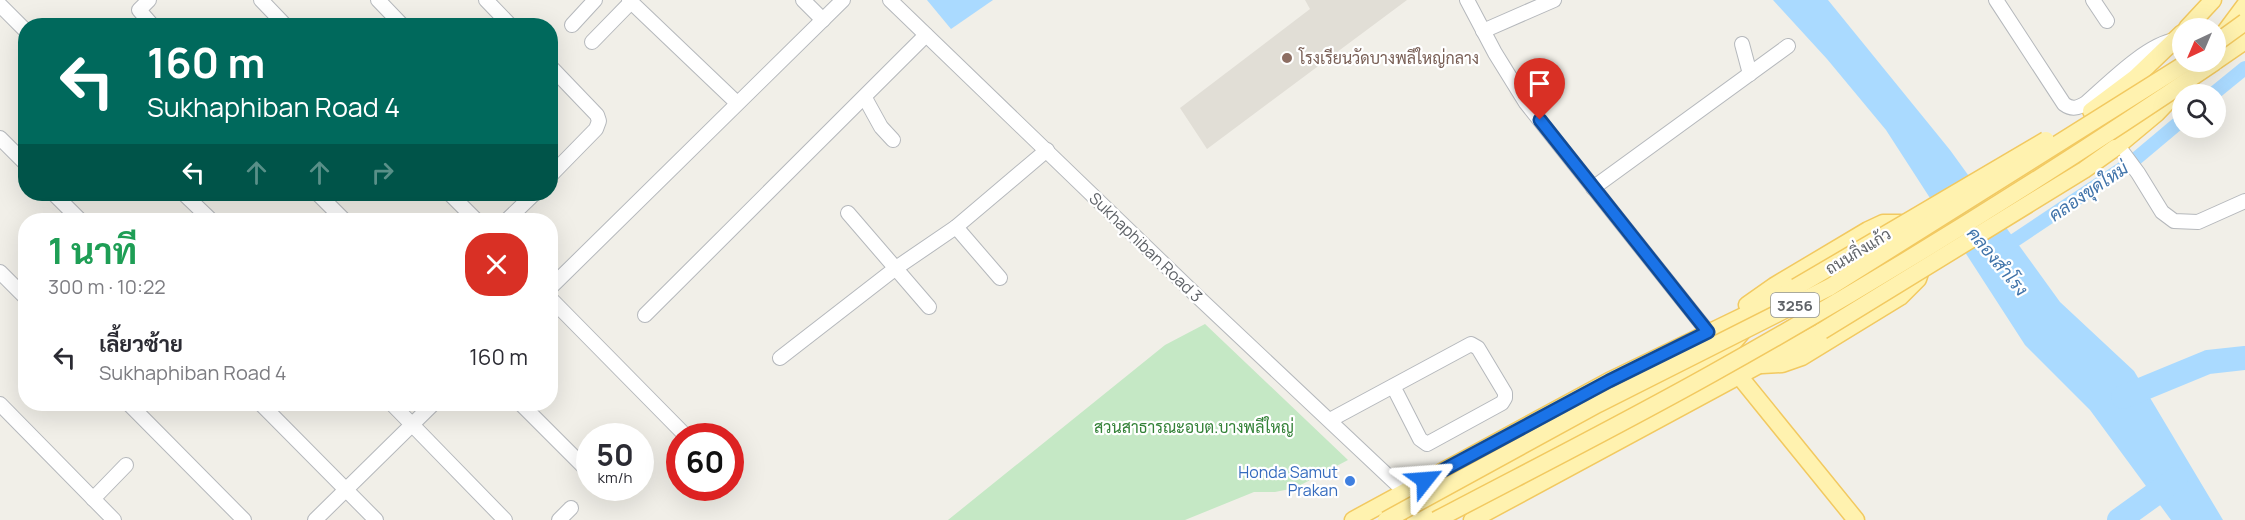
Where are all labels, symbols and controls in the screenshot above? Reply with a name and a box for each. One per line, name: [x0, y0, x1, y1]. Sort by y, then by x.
north arrow: [2172, 18, 2226, 72]
map controls: [2172, 18, 2226, 138]
text: 160 m: [147, 33, 265, 91]
icon: left: [48, 42, 126, 120]
place label: โรงเรียนวัดบางพลีใหญ่กลาง: [1298, 47, 1479, 69]
marker: โรงเรียนวัดบางพลีใหญ่กลาง: [1280, 51, 1294, 65]
pin: [1514, 58, 1565, 120]
icon: arrive: [1523, 67, 1556, 100]
button: search: [2172, 84, 2226, 138]
text: Sukhaphiban Road 4: [147, 88, 400, 125]
water label: คลองขุดใหม่: [2044, 155, 2134, 227]
icon: left: [177, 156, 210, 189]
icon: ahead: [240, 156, 273, 189]
icon: ahead: [303, 156, 336, 189]
icon: right: [366, 156, 399, 189]
street label: Sukhaphiban Road 3: [1085, 187, 1207, 307]
street label: ถนนกิ่งแก้ว: [1820, 221, 1895, 279]
water label: คลองสำโรง: [1962, 222, 2034, 300]
text: 1 นาที: [48, 226, 137, 275]
button: close: [465, 233, 528, 296]
text: 300 m · 10:22: [48, 273, 166, 300]
road number: 3256: [1771, 293, 1819, 317]
text: เลี้ยวซ้าย: [99, 329, 183, 359]
icon: left: [48, 341, 81, 374]
text: 160 m: [469, 342, 528, 372]
text: Sukhaphiban Road 4: [99, 359, 287, 386]
park label: สวนสาธารณะอบต.บางพลีใหญ่: [1094, 416, 1294, 438]
speed limit sign: 60: [666, 423, 744, 501]
text: 50: [596, 434, 634, 475]
position arrow: [1393, 448, 1457, 512]
place label: Honda Samut Prakan: [1238, 461, 1338, 501]
text: km/h: [598, 467, 632, 488]
marker: Honda Samut Prakan: [1343, 474, 1357, 488]

